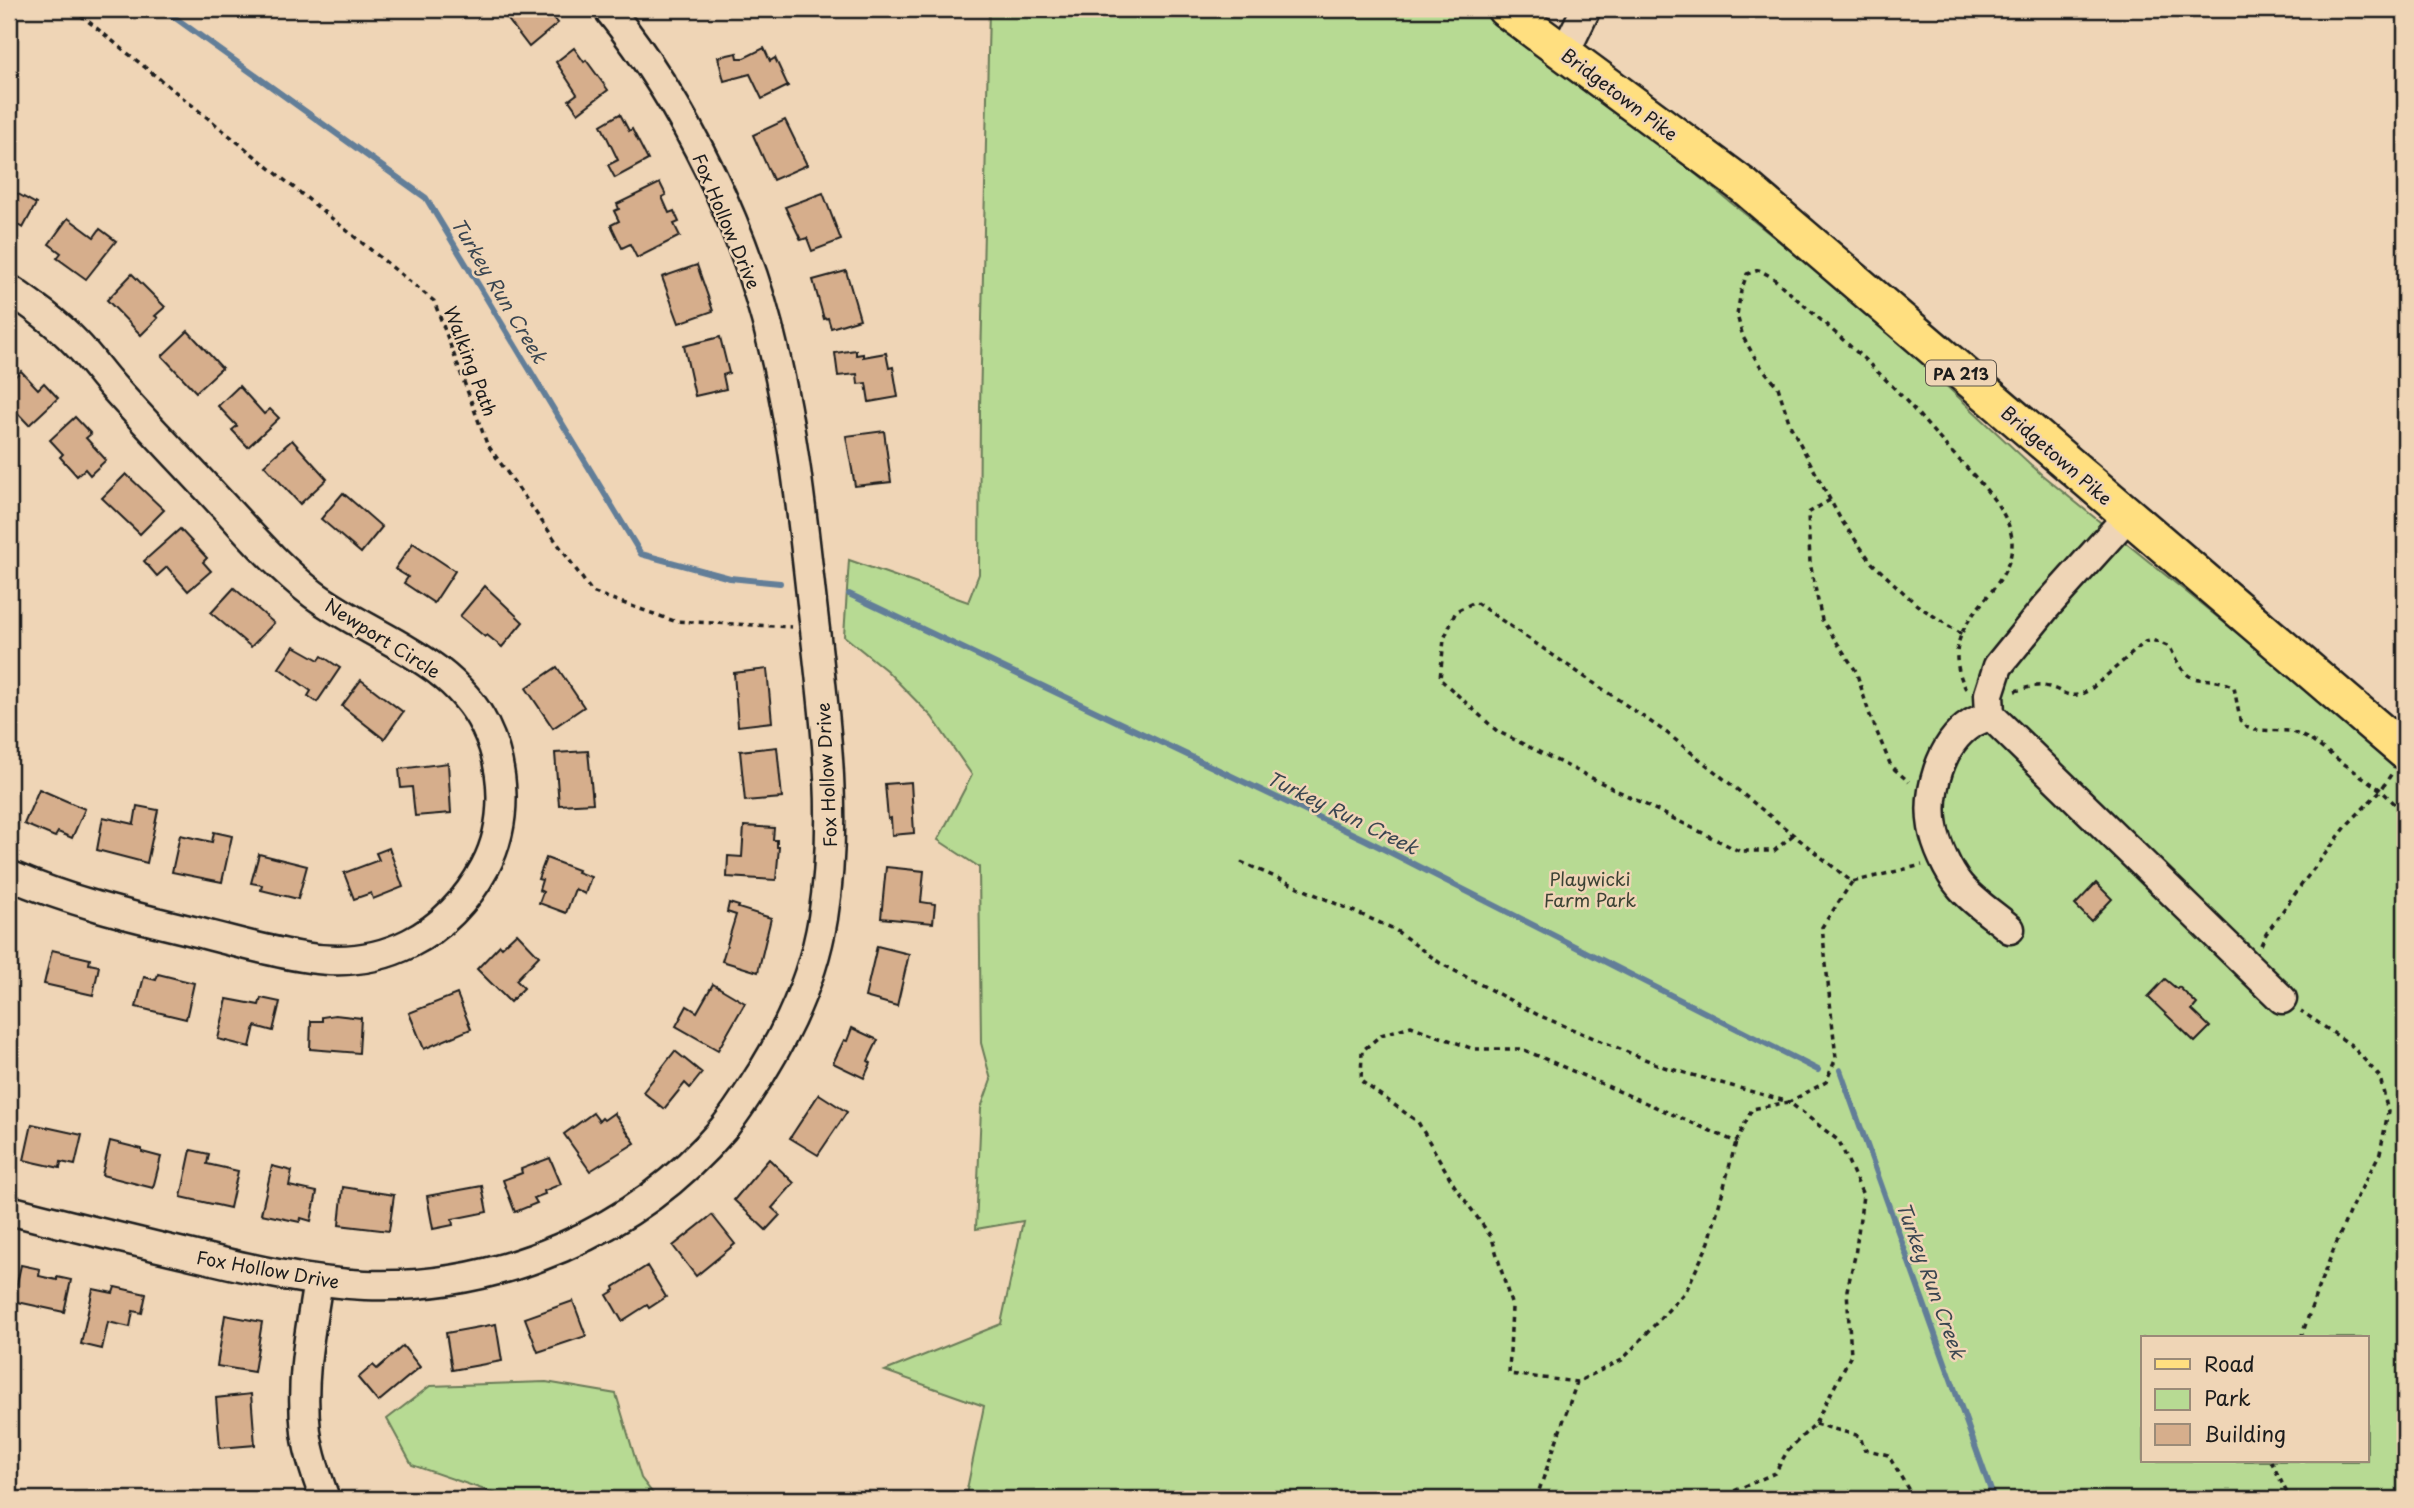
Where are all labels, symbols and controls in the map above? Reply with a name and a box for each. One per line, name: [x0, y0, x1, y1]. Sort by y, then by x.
street label: Bridgetown Pike: [1556, 41, 1684, 147]
street label: Fox Hollow Drive: [686, 149, 768, 293]
water label: Turkey Run Creek: [445, 212, 555, 369]
street label: Walking Path: [438, 302, 504, 420]
road number: PA 213: [1926, 360, 1996, 386]
street label: Bridgetown Pike: [1995, 399, 2119, 511]
street label: Newport Circle: [320, 592, 446, 684]
street label: Fox Hollow Drive: [809, 702, 843, 848]
water label: Turkey Run Creek: [1263, 763, 1425, 861]
park label: Playwicki Farm Park: [1544, 865, 1636, 913]
water label: Turkey Run Creek: [1891, 1198, 1974, 1364]
street label: Fox Hollow Drive: [194, 1243, 342, 1295]
legend: [2141, 1336, 2368, 1462]
text: Road: [2204, 1347, 2255, 1379]
text: Park: [2204, 1381, 2251, 1413]
text: Building: [2204, 1417, 2286, 1449]

